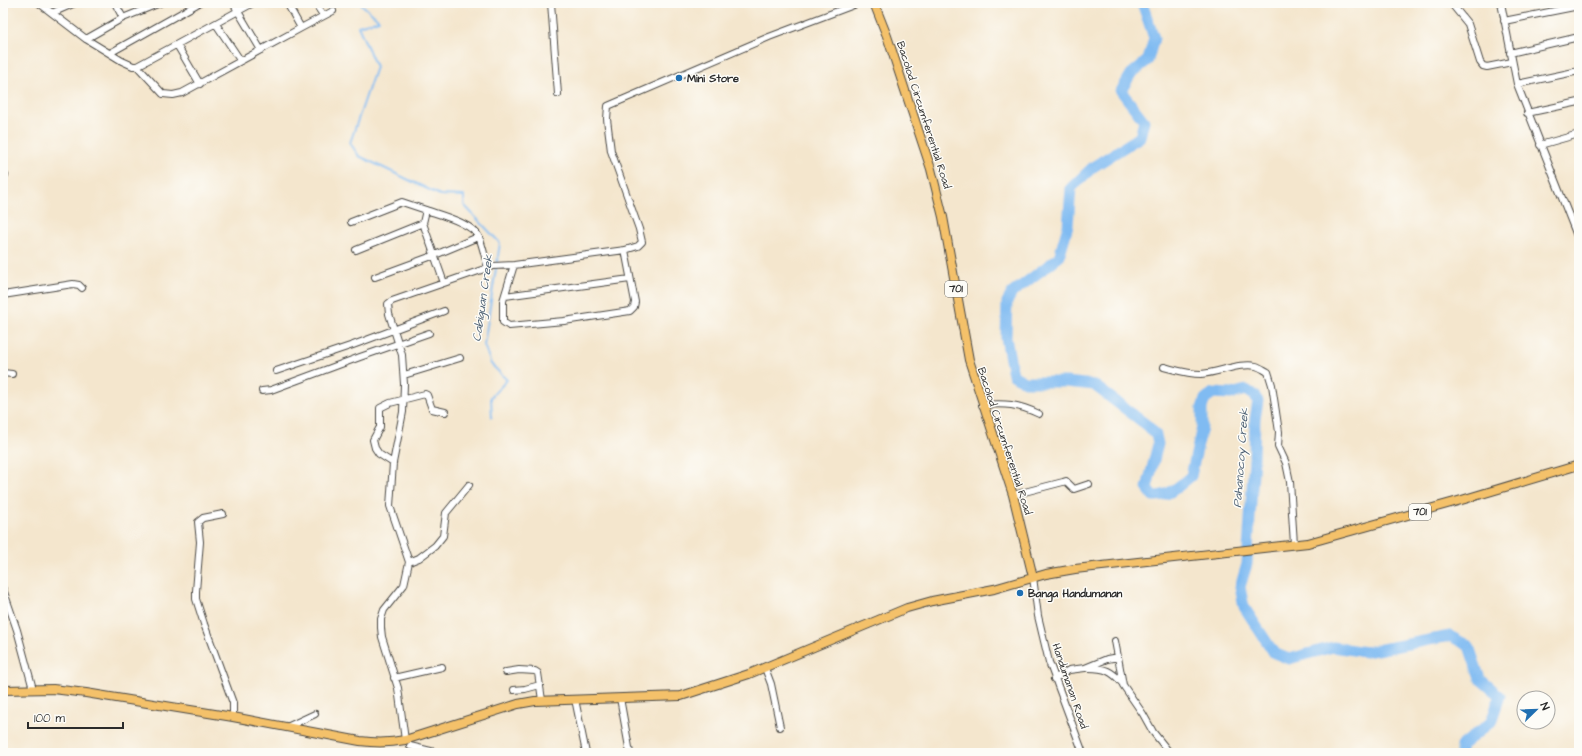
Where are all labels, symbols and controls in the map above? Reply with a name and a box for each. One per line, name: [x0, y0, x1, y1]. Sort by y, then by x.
street label: Bacolod Circumferential Road: [893, 39, 955, 191]
place label: Mini Store: [687, 71, 739, 86]
marker: Mini Store: [674, 73, 684, 83]
water label: Cabiguan Creek: [468, 253, 499, 343]
road number: 701: [945, 281, 967, 297]
street label: Bacolod Circumferential Road: [974, 365, 1036, 517]
water label: Pahanocoy Creek: [1229, 407, 1253, 508]
road number: 701: [1409, 504, 1431, 520]
place label: Banga Handumanan: [1028, 586, 1123, 603]
marker: Banga Handumanan: [1015, 588, 1025, 598]
street label: Handumanan Road: [1048, 641, 1092, 731]
north arrow: [1516, 690, 1556, 730]
text: N: [1536, 700, 1553, 712]
scale bar: [28, 704, 123, 730]
text: 100 m: [34, 710, 65, 727]

